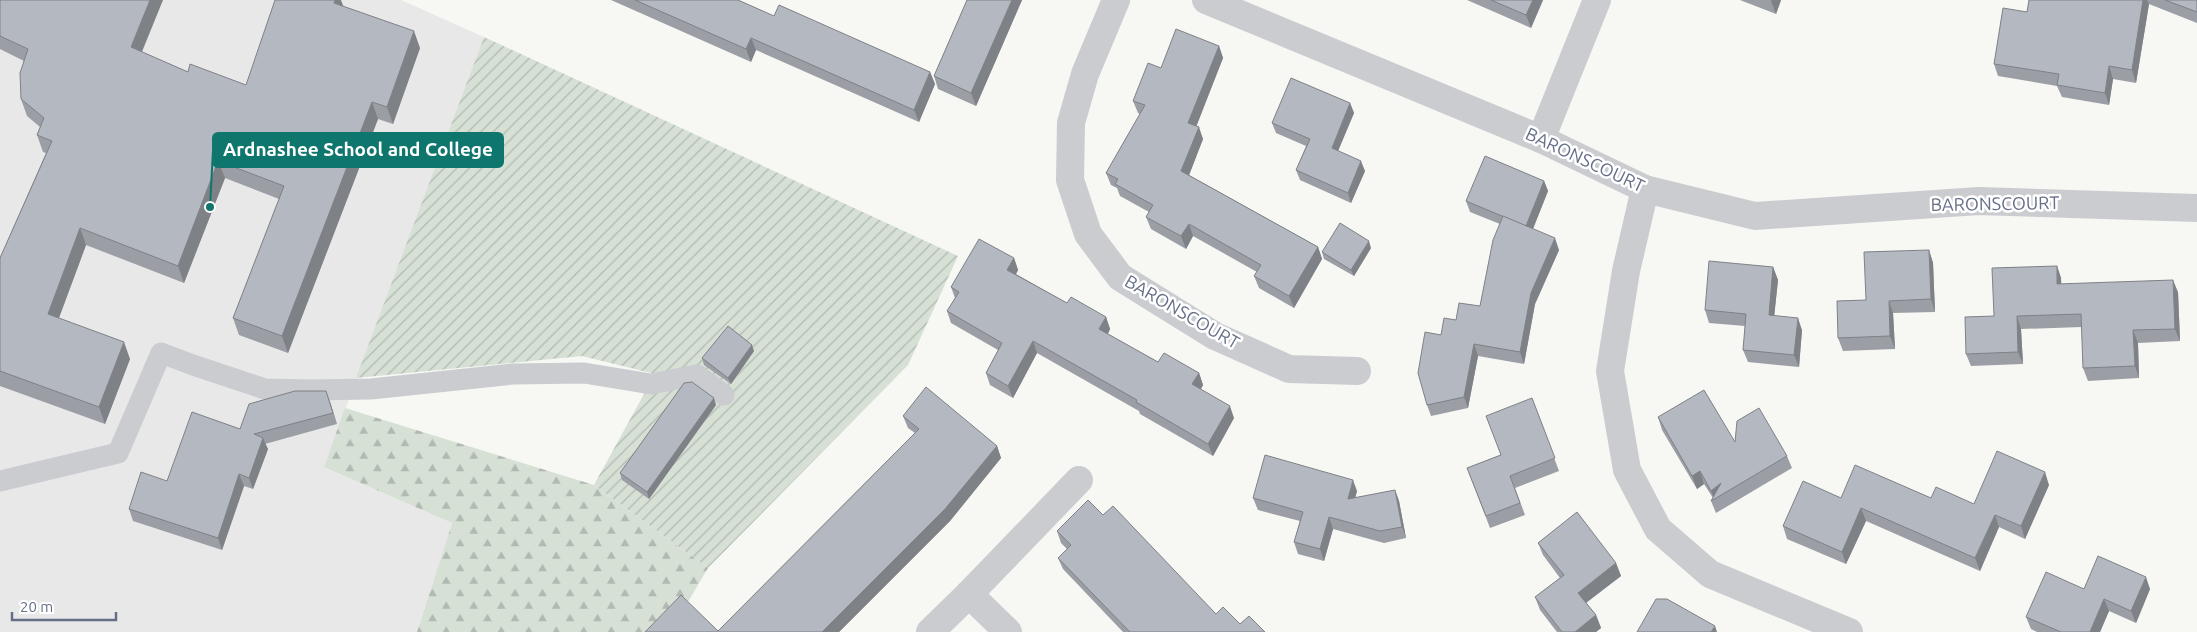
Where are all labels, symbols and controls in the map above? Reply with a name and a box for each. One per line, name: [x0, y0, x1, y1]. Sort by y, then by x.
street label: BARONSCOURT: [1523, 123, 1648, 195]
callout: Ardnashee School and College: [213, 133, 503, 167]
text: Ardnashee School and College: [223, 138, 493, 160]
street label: BARONSCOURT: [1930, 192, 2060, 214]
street label: BARONSCOURT: [1122, 270, 1243, 352]
scale bar: [12, 590, 116, 622]
text: 20 m: [20, 598, 53, 615]

